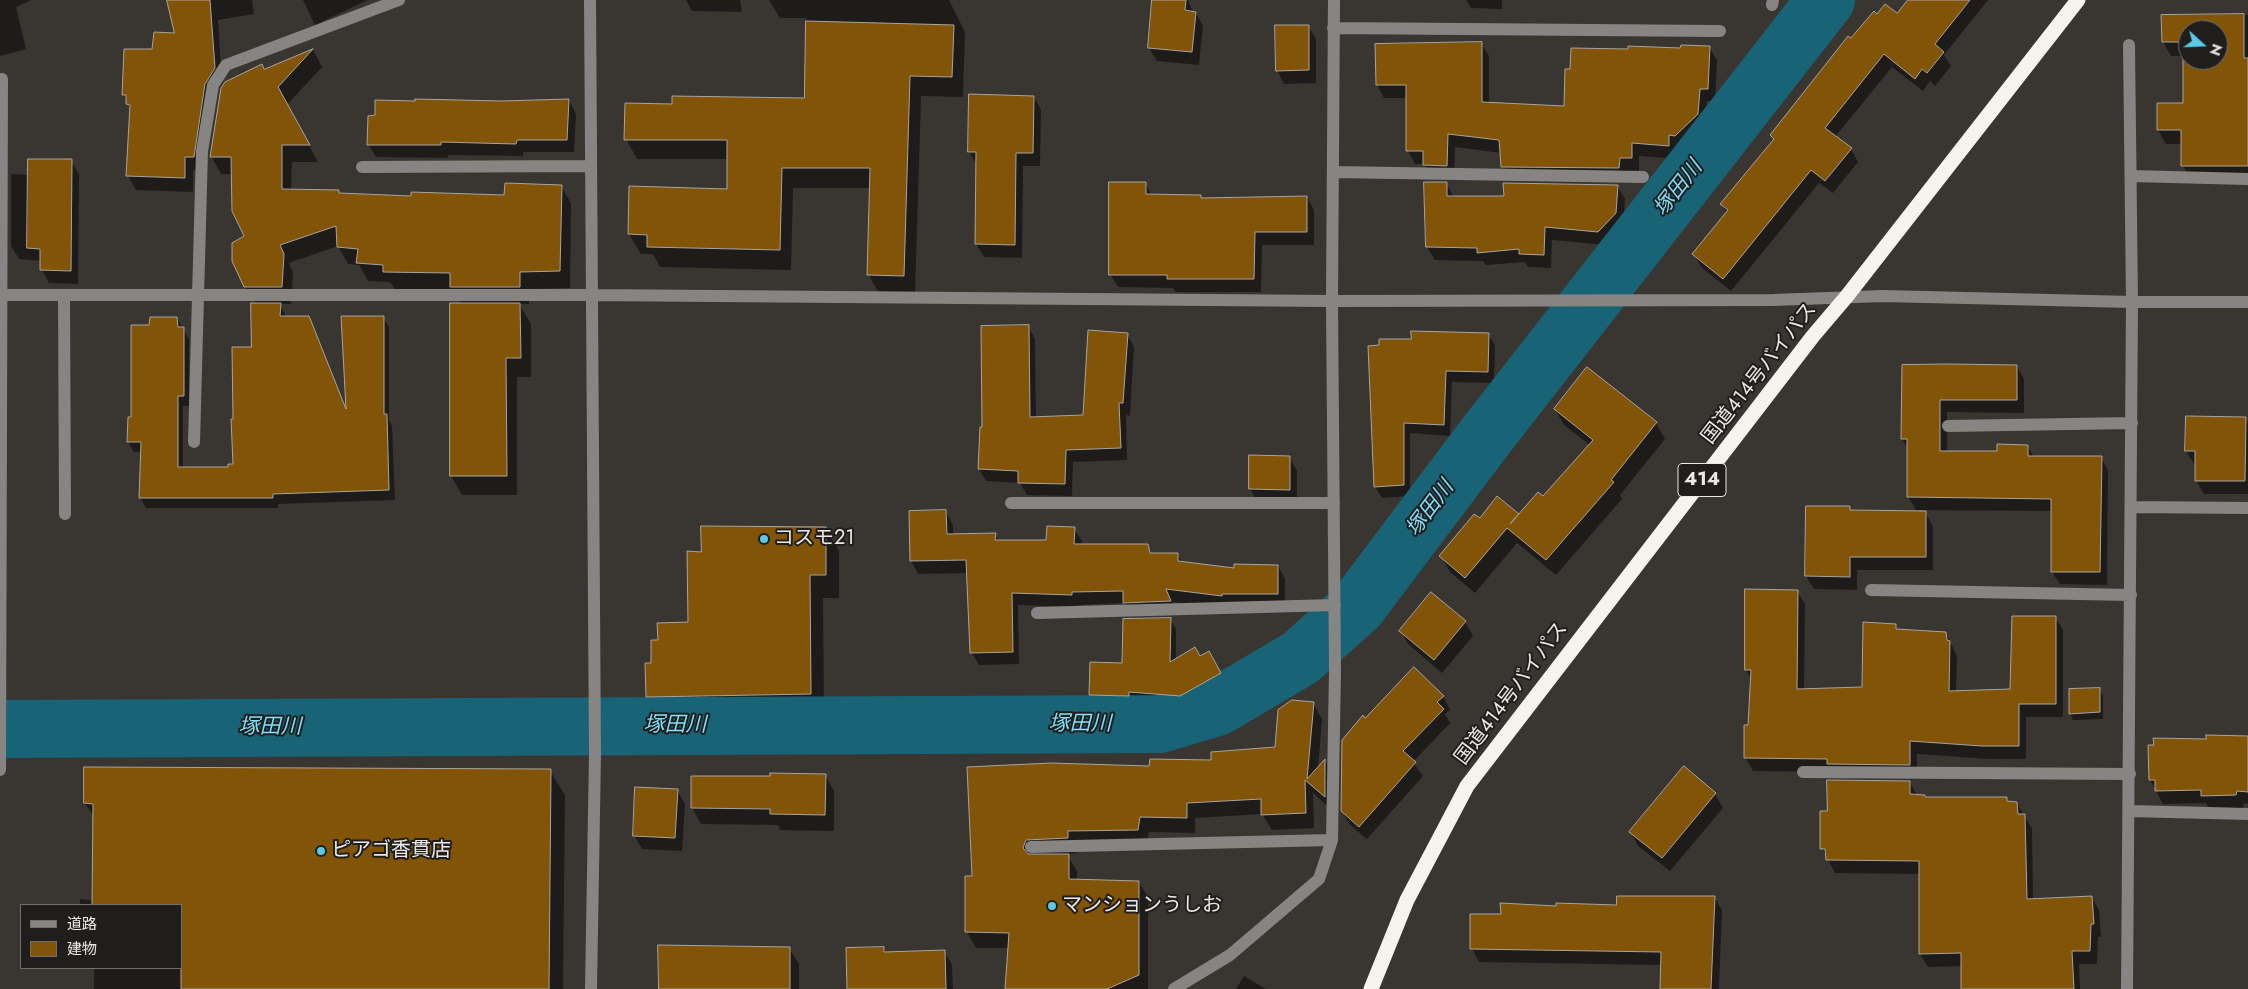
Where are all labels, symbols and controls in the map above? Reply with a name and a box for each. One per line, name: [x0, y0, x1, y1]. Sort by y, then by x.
north arrow: [2178, 20, 2228, 70]
text: N: [2205, 41, 2227, 58]
water label: 塚田川: [1650, 156, 1708, 222]
street label: 国道414号バイパス: [1697, 299, 1823, 449]
road number: 414: [1678, 464, 1726, 496]
water label: 塚田川: [1402, 476, 1460, 542]
place label: コスモ21: [774, 527, 854, 551]
marker: コスモ21: [758, 533, 770, 545]
street label: 国道414号バイパス: [1451, 618, 1573, 770]
water label: 塚田川: [1049, 712, 1111, 738]
water label: 塚田川: [644, 713, 706, 739]
water label: 塚田川: [239, 715, 301, 741]
place label: ピアゴ香貫店: [331, 839, 451, 863]
marker: ピアゴ香貫店: [315, 845, 327, 857]
place label: マンションうしお: [1062, 894, 1222, 918]
marker: マンションうしお: [1046, 900, 1058, 912]
legend: [20, 904, 182, 969]
text: 道路: [67, 913, 97, 935]
text: 建物: [67, 938, 97, 960]

